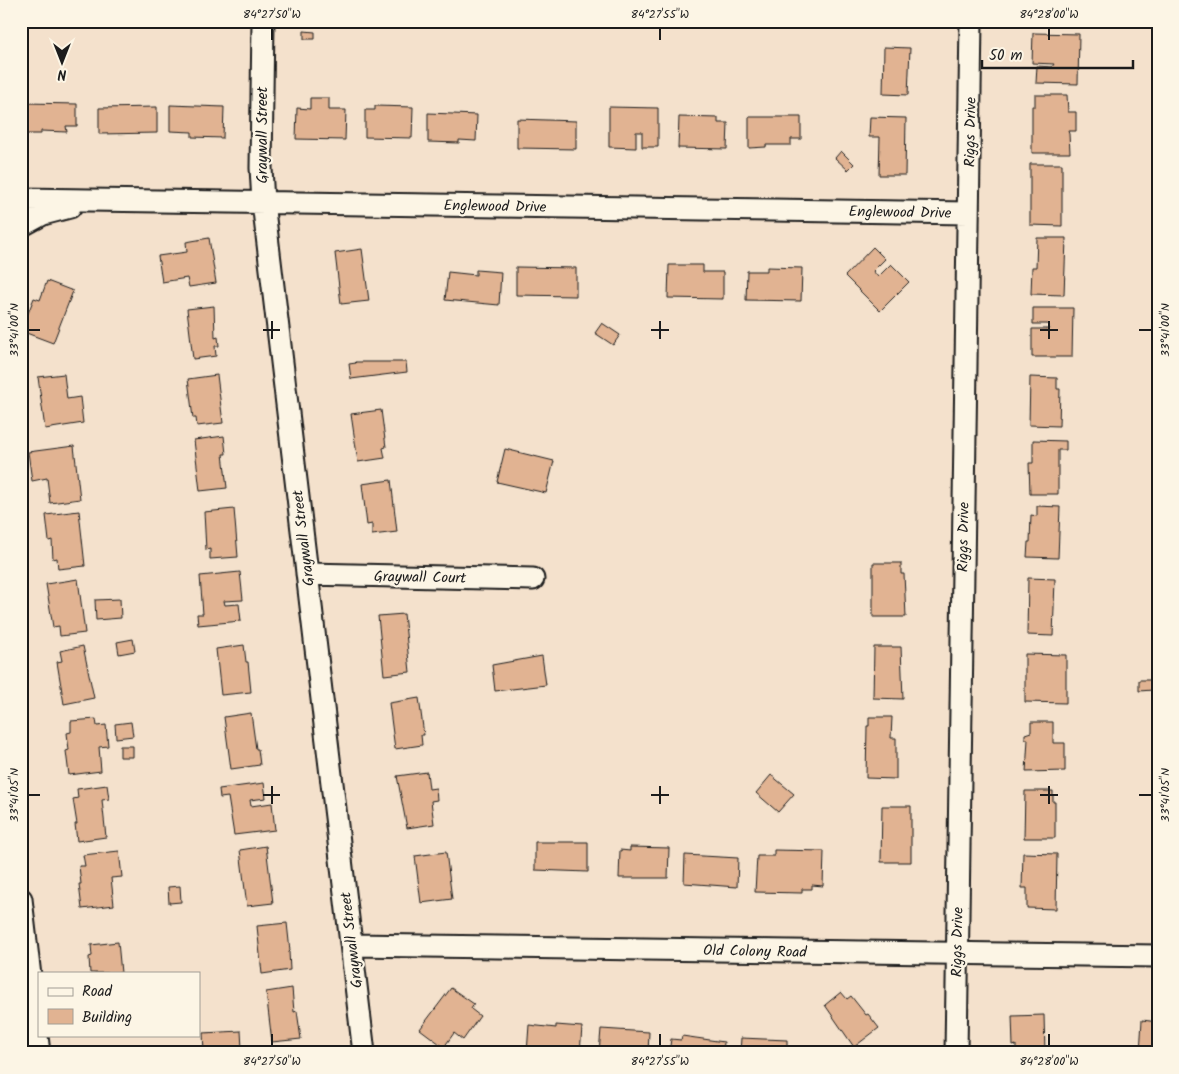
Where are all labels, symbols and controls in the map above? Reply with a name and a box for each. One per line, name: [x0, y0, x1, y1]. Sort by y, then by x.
text: 84°27'50"W: [243, 5, 301, 24]
text: 84°27'55"W: [631, 5, 689, 24]
text: 84°28'00"W: [1019, 5, 1079, 24]
north arrow: [38, 38, 88, 88]
scale bar: [982, 38, 1133, 70]
text: 50 m: [989, 44, 1023, 68]
text: N: [57, 63, 66, 85]
street label: Graywall Street: [251, 86, 275, 183]
street label: Riggs Drive: [958, 96, 984, 167]
street label: Englewood Drive: [443, 194, 547, 220]
street label: Englewood Drive: [848, 200, 952, 226]
text: 33°41'00"N: [5, 303, 24, 357]
text: 33°41'00"N: [1156, 303, 1175, 357]
street label: Graywall Street: [286, 488, 322, 587]
street label: Riggs Drive: [951, 501, 977, 572]
street label: Graywall Court: [374, 565, 467, 591]
text: 33°41'05"N: [5, 768, 24, 822]
text: 33°41'05"N: [1156, 768, 1175, 822]
street label: Graywall Street: [334, 890, 370, 989]
street label: Riggs Drive: [945, 906, 971, 977]
street label: Old Colony Road: [703, 939, 808, 965]
legend: [38, 972, 200, 1036]
text: Road: [82, 980, 113, 1004]
text: Building: [82, 1006, 132, 1030]
text: 84°27'50"W: [243, 1052, 301, 1071]
text: 84°27'55"W: [631, 1052, 689, 1071]
text: 84°28'00"W: [1019, 1052, 1079, 1071]

